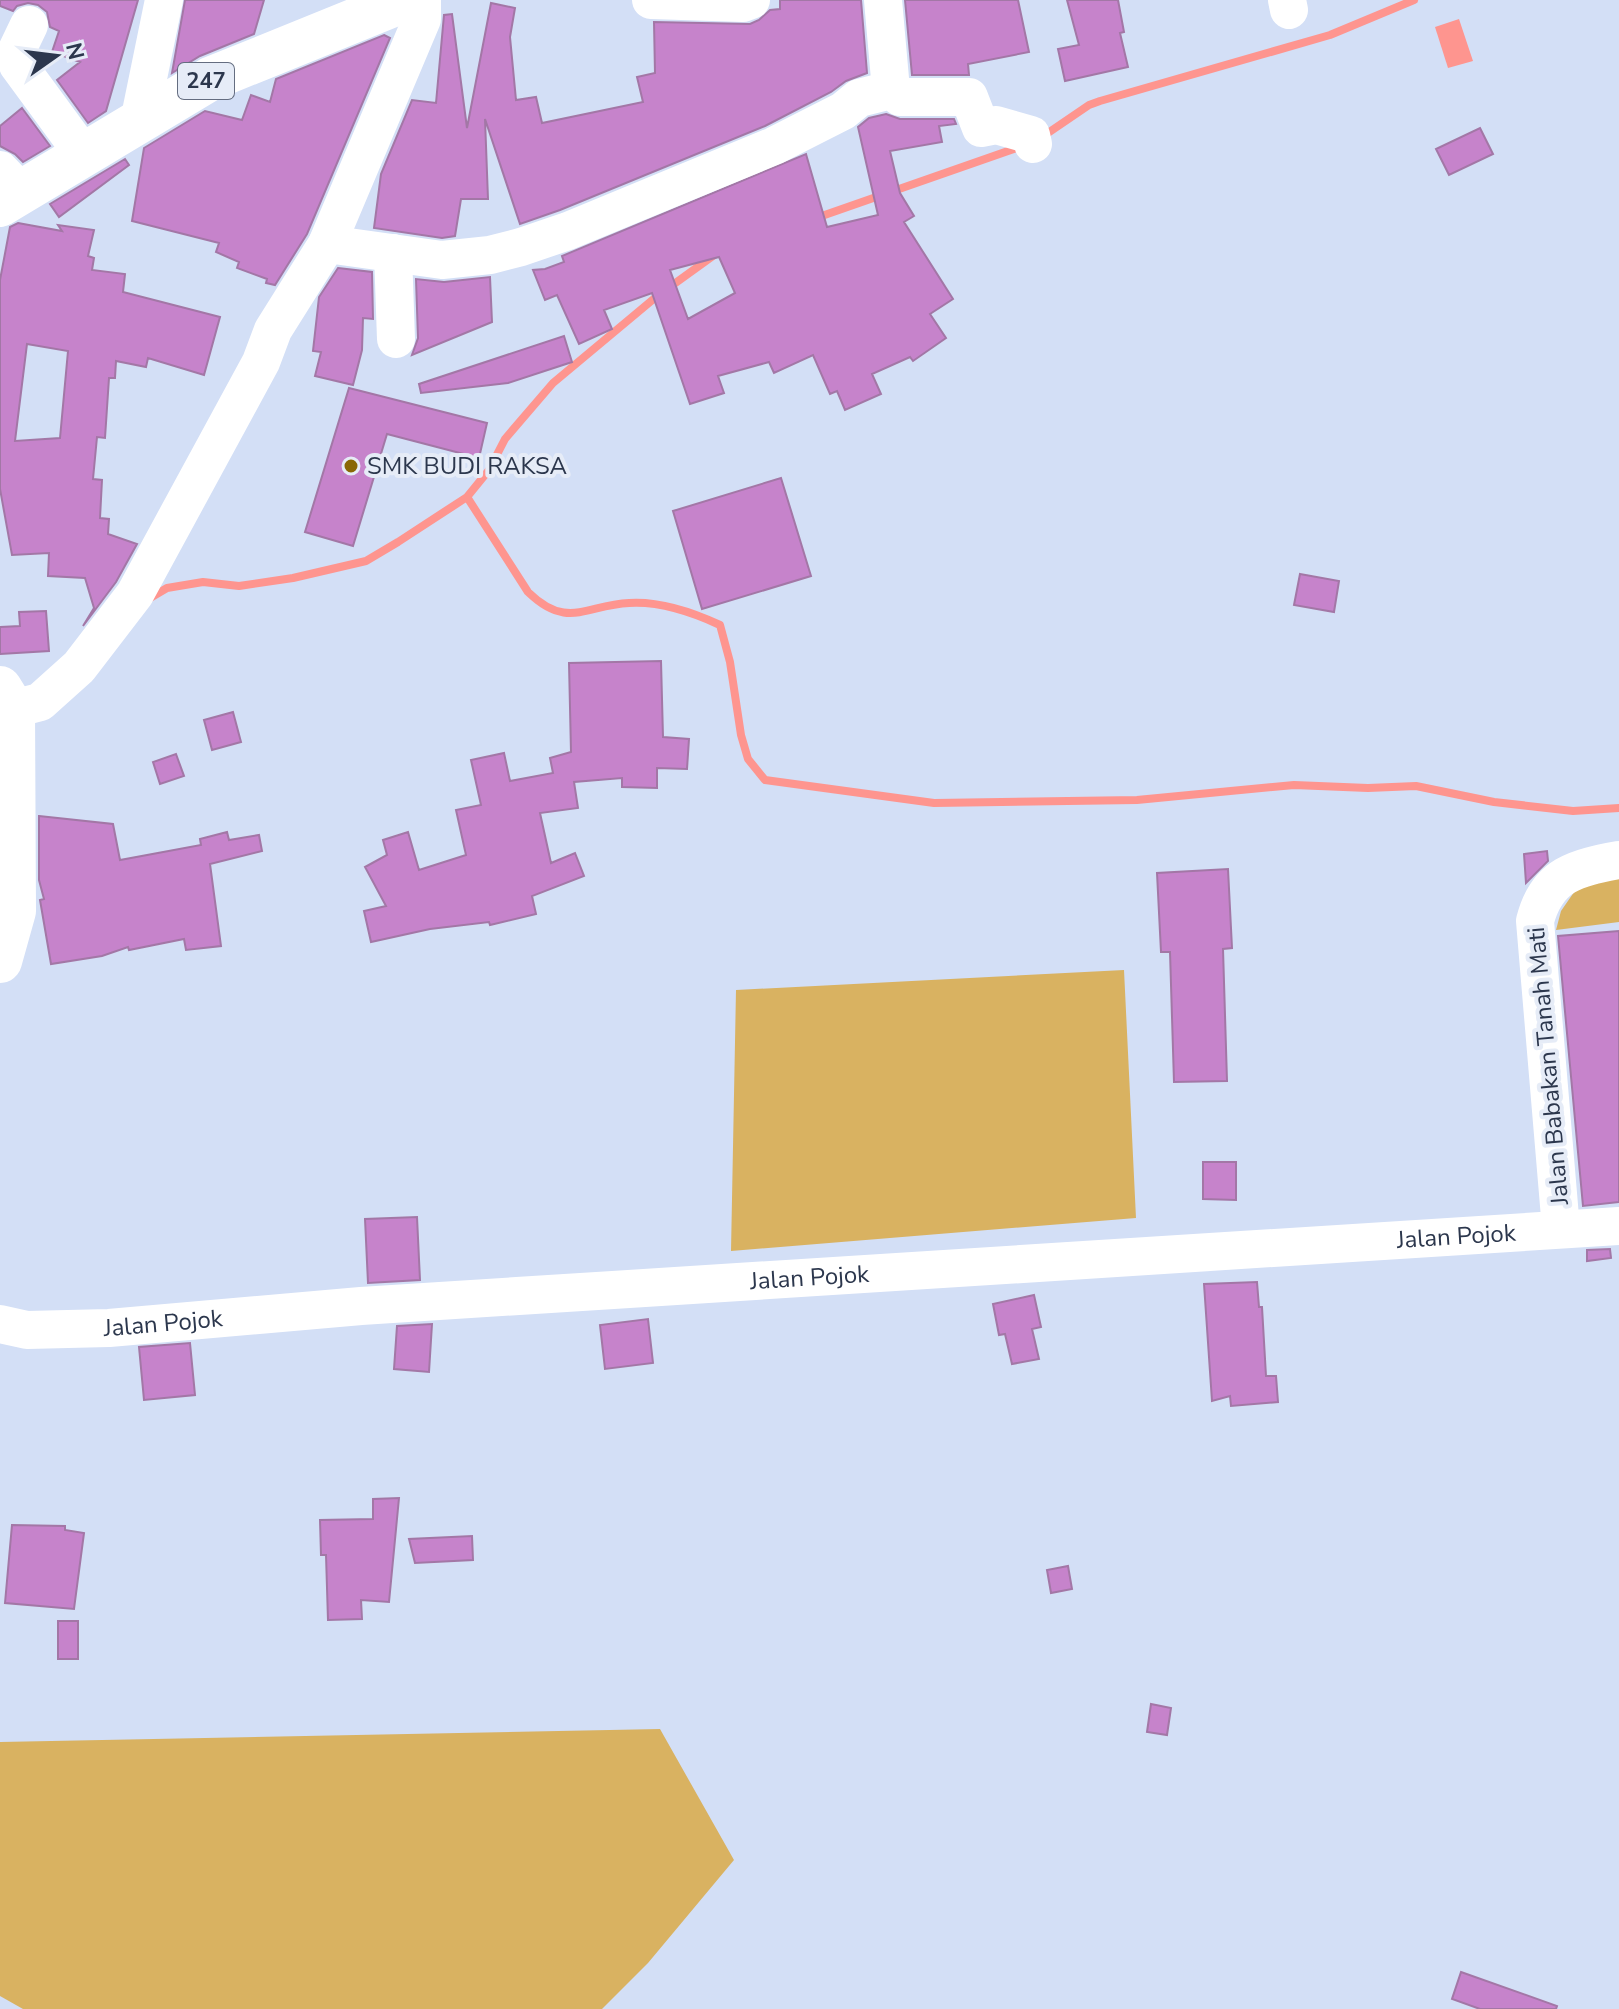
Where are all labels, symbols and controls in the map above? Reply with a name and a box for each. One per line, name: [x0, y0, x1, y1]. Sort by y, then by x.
north arrow: [16, 16, 96, 96]
text: N: [58, 40, 91, 63]
road number: 247: [178, 63, 234, 99]
place label: SMK BUDI RAKSA: [367, 450, 568, 482]
marker: SMK BUDI RAKSA: [342, 457, 360, 475]
street label: Jalan Babakan Tanah Mati: [1520, 926, 1576, 1207]
street label: Jalan Pojok: [1395, 1217, 1518, 1256]
street label: Jalan Pojok: [748, 1258, 871, 1297]
street label: Jalan Pojok: [102, 1302, 225, 1344]

